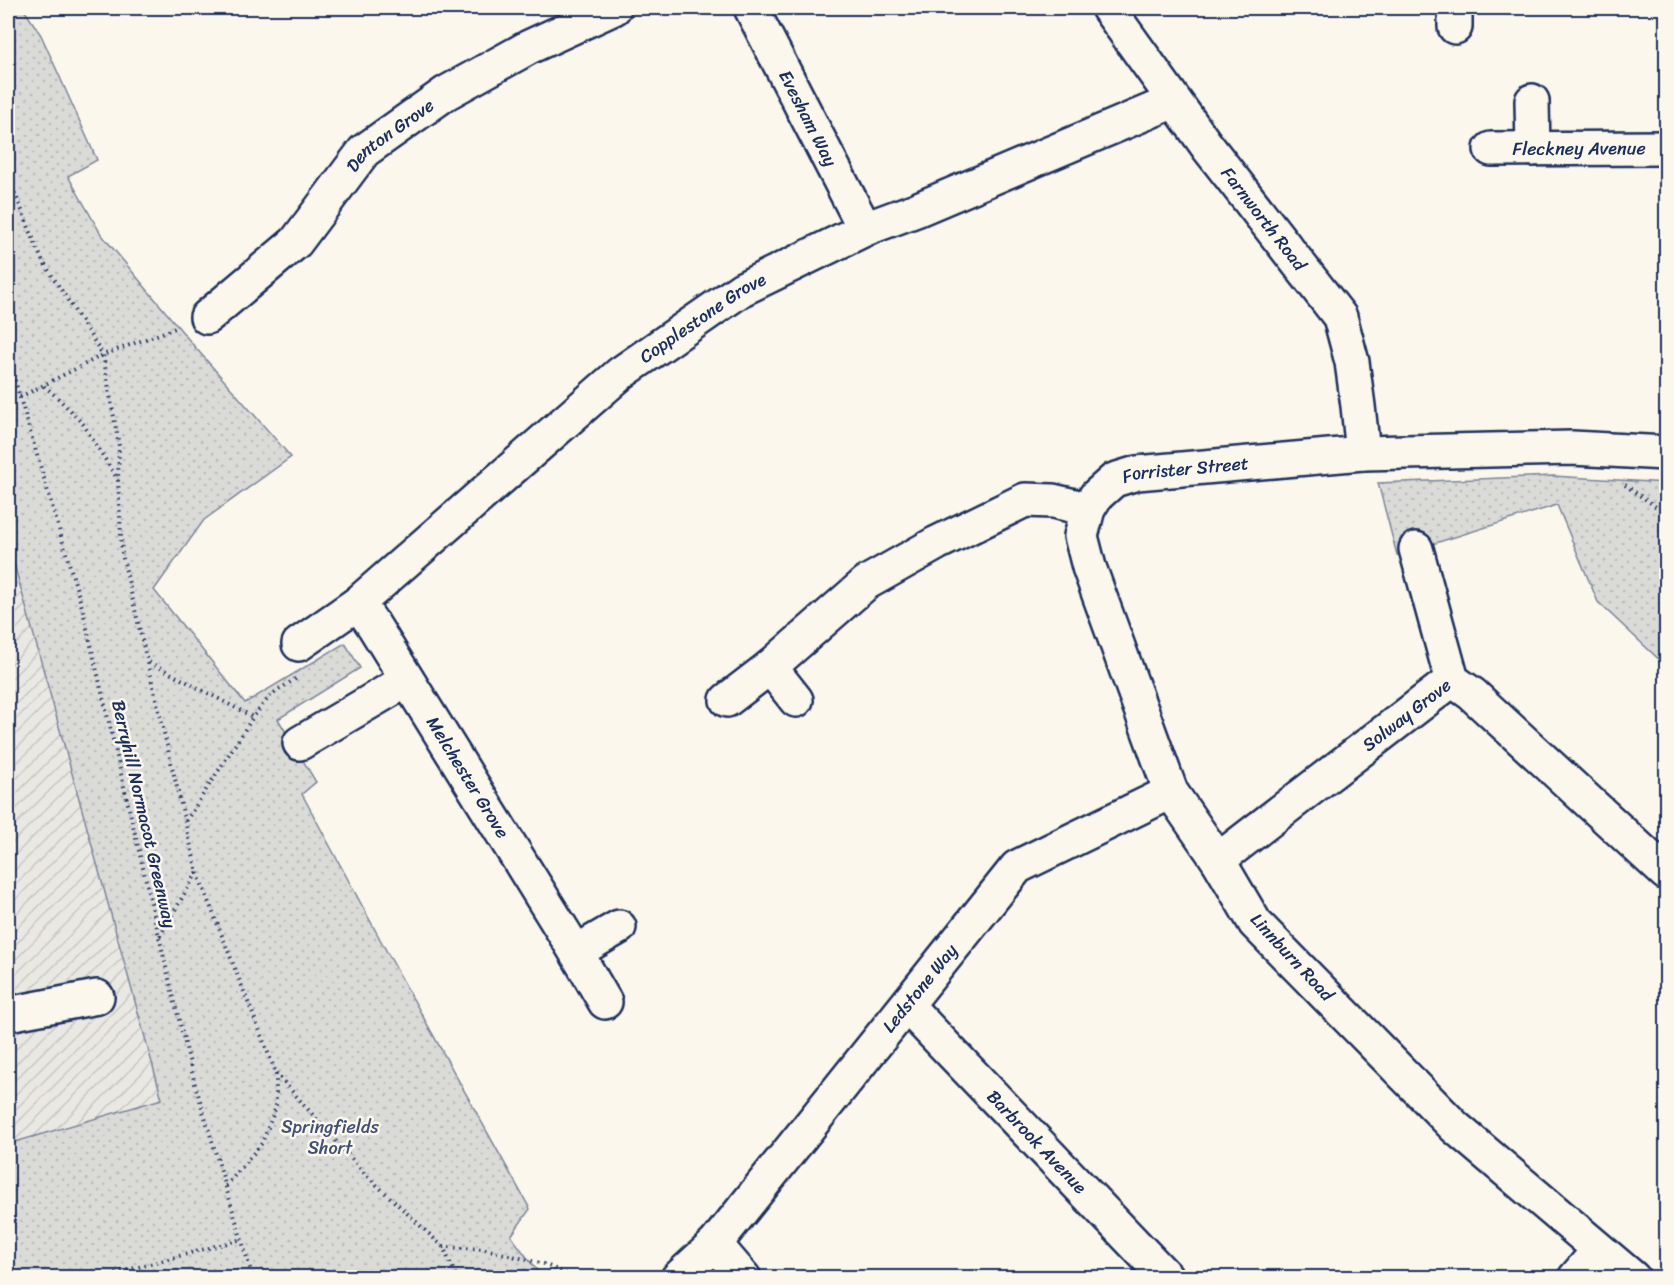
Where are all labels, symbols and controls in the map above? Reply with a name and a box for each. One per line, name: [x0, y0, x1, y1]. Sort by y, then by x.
street label: Evesham Way: [770, 64, 846, 173]
street label: Denton Grove: [337, 90, 441, 179]
street label: Fleckney Avenue: [1512, 132, 1646, 165]
street label: Farnworth Road: [1212, 159, 1316, 279]
street label: Copplestone Grove: [632, 263, 772, 372]
street label: Forrister Street: [1118, 447, 1250, 493]
street label: Solway Grove: [1355, 670, 1458, 760]
street label: Berryhill Normacot Greenway: [102, 697, 186, 932]
street label: Melchester Grove: [418, 710, 518, 845]
street label: Linnburn Road: [1242, 905, 1343, 1010]
street label: Ledstone Way: [874, 936, 966, 1040]
street label: Barbrook Avenue: [979, 1082, 1095, 1202]
park label: Springfields Short: [281, 1111, 379, 1164]

